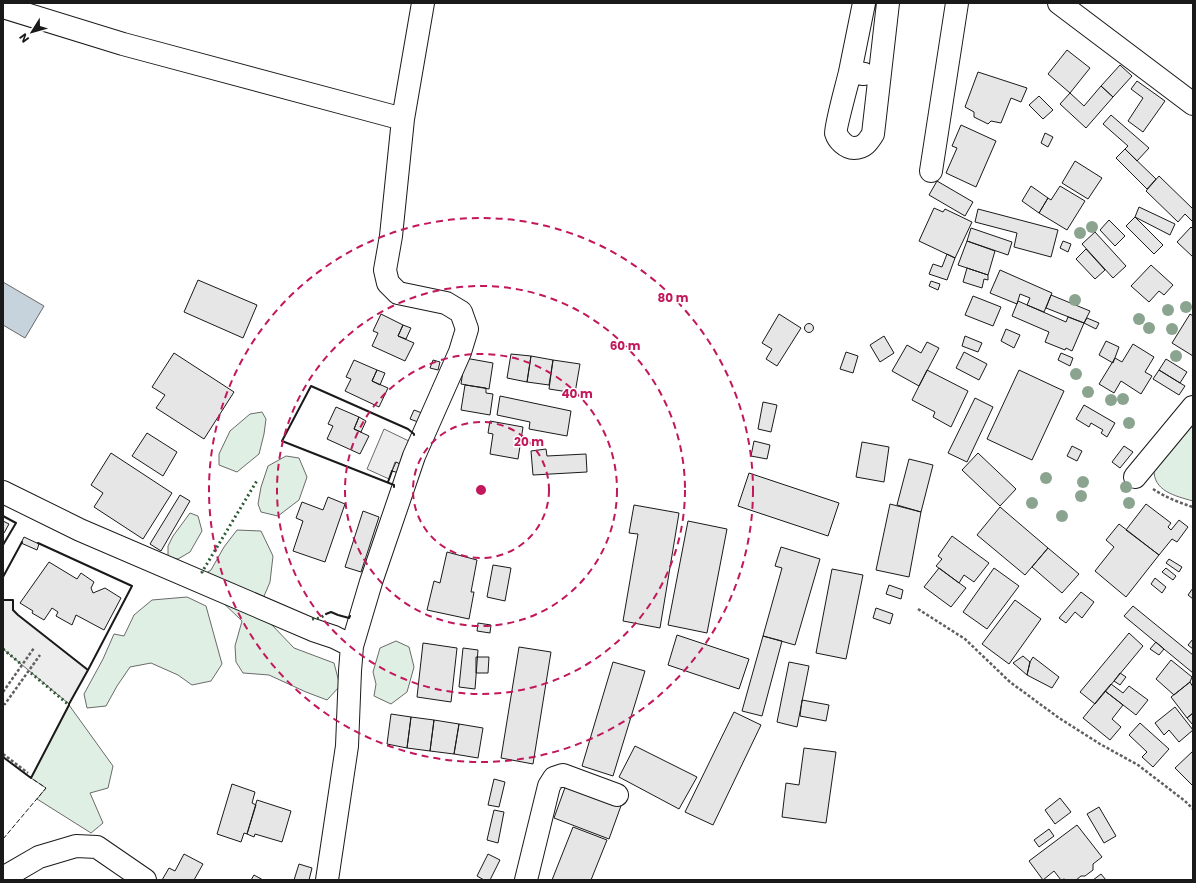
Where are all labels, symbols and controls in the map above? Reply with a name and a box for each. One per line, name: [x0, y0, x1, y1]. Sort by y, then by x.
north arrow: [12, 12, 52, 52]
text: N: [15, 30, 33, 46]
text: 80 m: [658, 289, 689, 306]
text: 60 m: [610, 337, 641, 354]
text: 40 m: [561, 385, 593, 402]
text: 20 m: [514, 433, 544, 450]
centre of rings: [474, 483, 488, 497]

